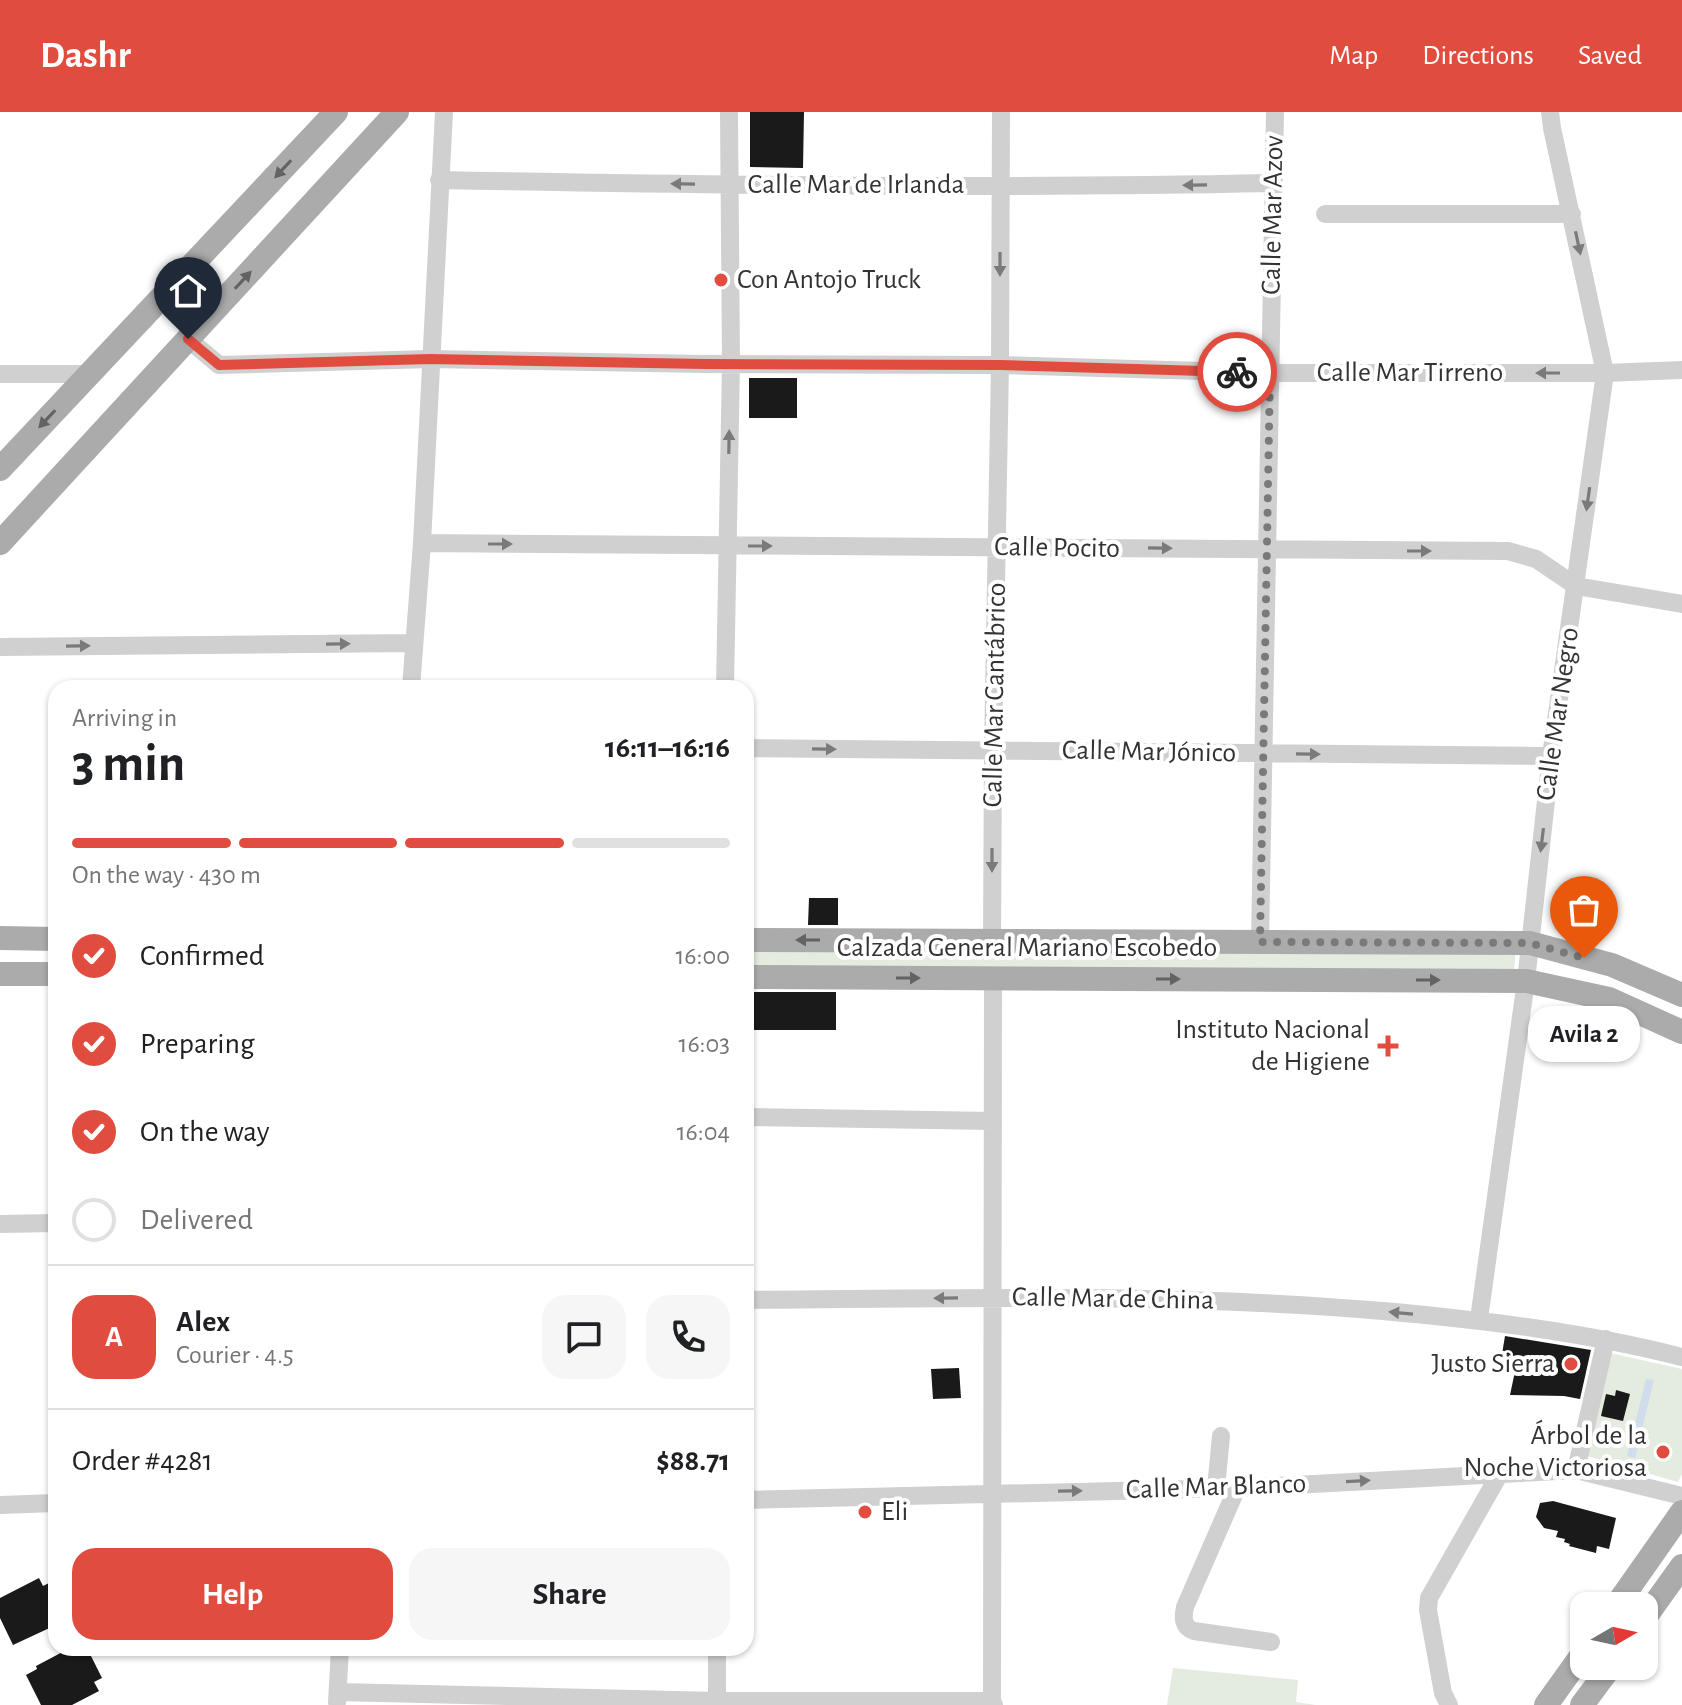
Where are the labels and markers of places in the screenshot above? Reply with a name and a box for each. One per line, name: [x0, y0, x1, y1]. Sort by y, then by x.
pin: [154, 257, 222, 339]
place label: Con Antojo Truck: [737, 266, 921, 294]
marker: Con Antojo Truck: [712, 271, 730, 289]
pin: [1550, 876, 1618, 958]
callout: Avila 2: [1528, 1006, 1640, 1062]
place label: Instituto Nacional de Higiene: [1175, 1016, 1370, 1076]
marker: Instituto Nacional de Higiene: [1377, 1035, 1399, 1057]
place label: Justo Sierra: [1431, 1350, 1555, 1378]
marker: Justo Sierra: [1562, 1355, 1580, 1373]
place label: Árbol de la Noche Victoriosa: [1464, 1419, 1647, 1482]
marker: Árbol de la Noche Victoriosa: [1654, 1443, 1672, 1461]
place label: Eli: [881, 1498, 908, 1526]
marker: Eli: [856, 1503, 874, 1521]

